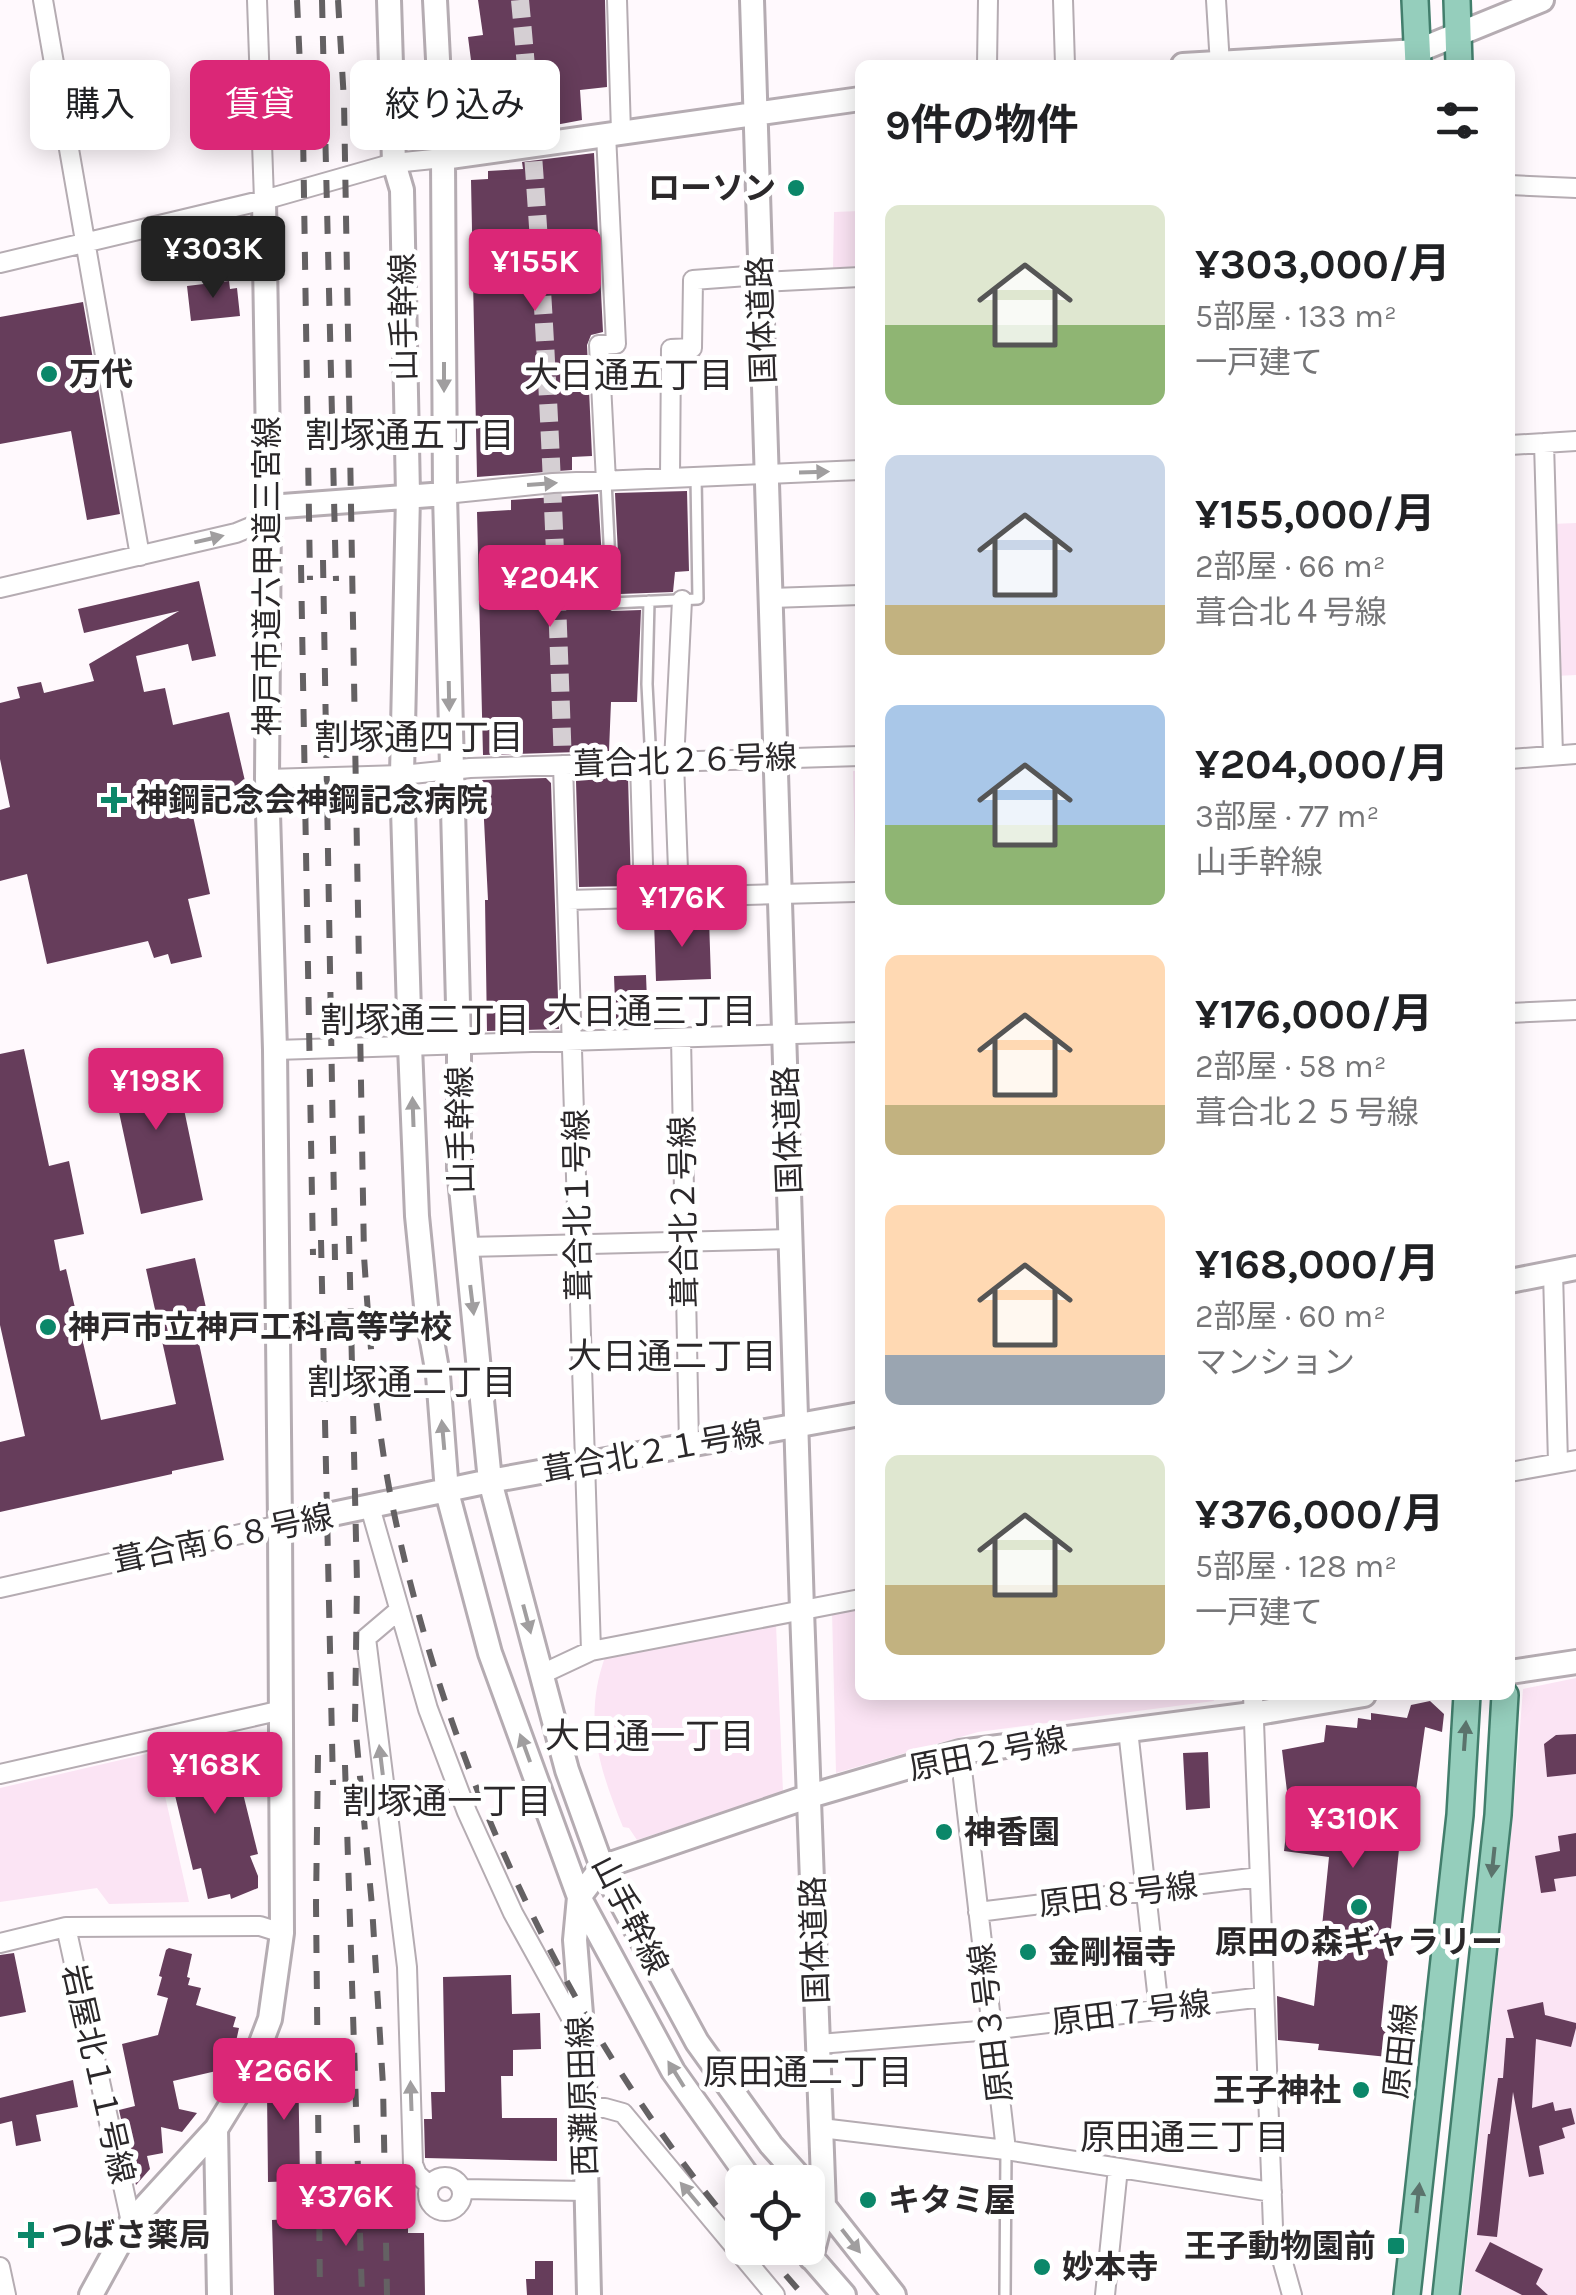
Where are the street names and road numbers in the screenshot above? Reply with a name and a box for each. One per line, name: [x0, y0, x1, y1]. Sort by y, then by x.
street label: 山手幹線: [384, 253, 424, 381]
street label: 国体道路: [741, 255, 783, 385]
street label: 神戸市道六甲道三宮線: [249, 416, 286, 736]
street label: 葺合北２６号線: [572, 739, 798, 783]
street label: 国体道路: [767, 1065, 809, 1195]
street label: 山手幹線: [441, 1066, 481, 1194]
street label: 葺合北１号線: [558, 1109, 598, 1301]
street label: 葺合北２号線: [664, 1116, 704, 1308]
street label: 葺合北２１号線: [539, 1414, 767, 1490]
street label: 葺合南６８号線: [110, 1498, 336, 1580]
street label: 原田２号線: [906, 1721, 1070, 1787]
street label: 山手幹線: [584, 1850, 676, 1980]
street label: 原田８号線: [1036, 1867, 1200, 1923]
street label: 国体道路: [794, 1875, 836, 2005]
street label: 原田３号線: [963, 1941, 1019, 2105]
street label: 岩屋北１１号線: [55, 1961, 141, 2187]
street label: 原田７号線: [1049, 1985, 1213, 2041]
street label: 原田線: [1378, 2001, 1424, 2101]
street label: 西灘原田線: [562, 2015, 604, 2177]

